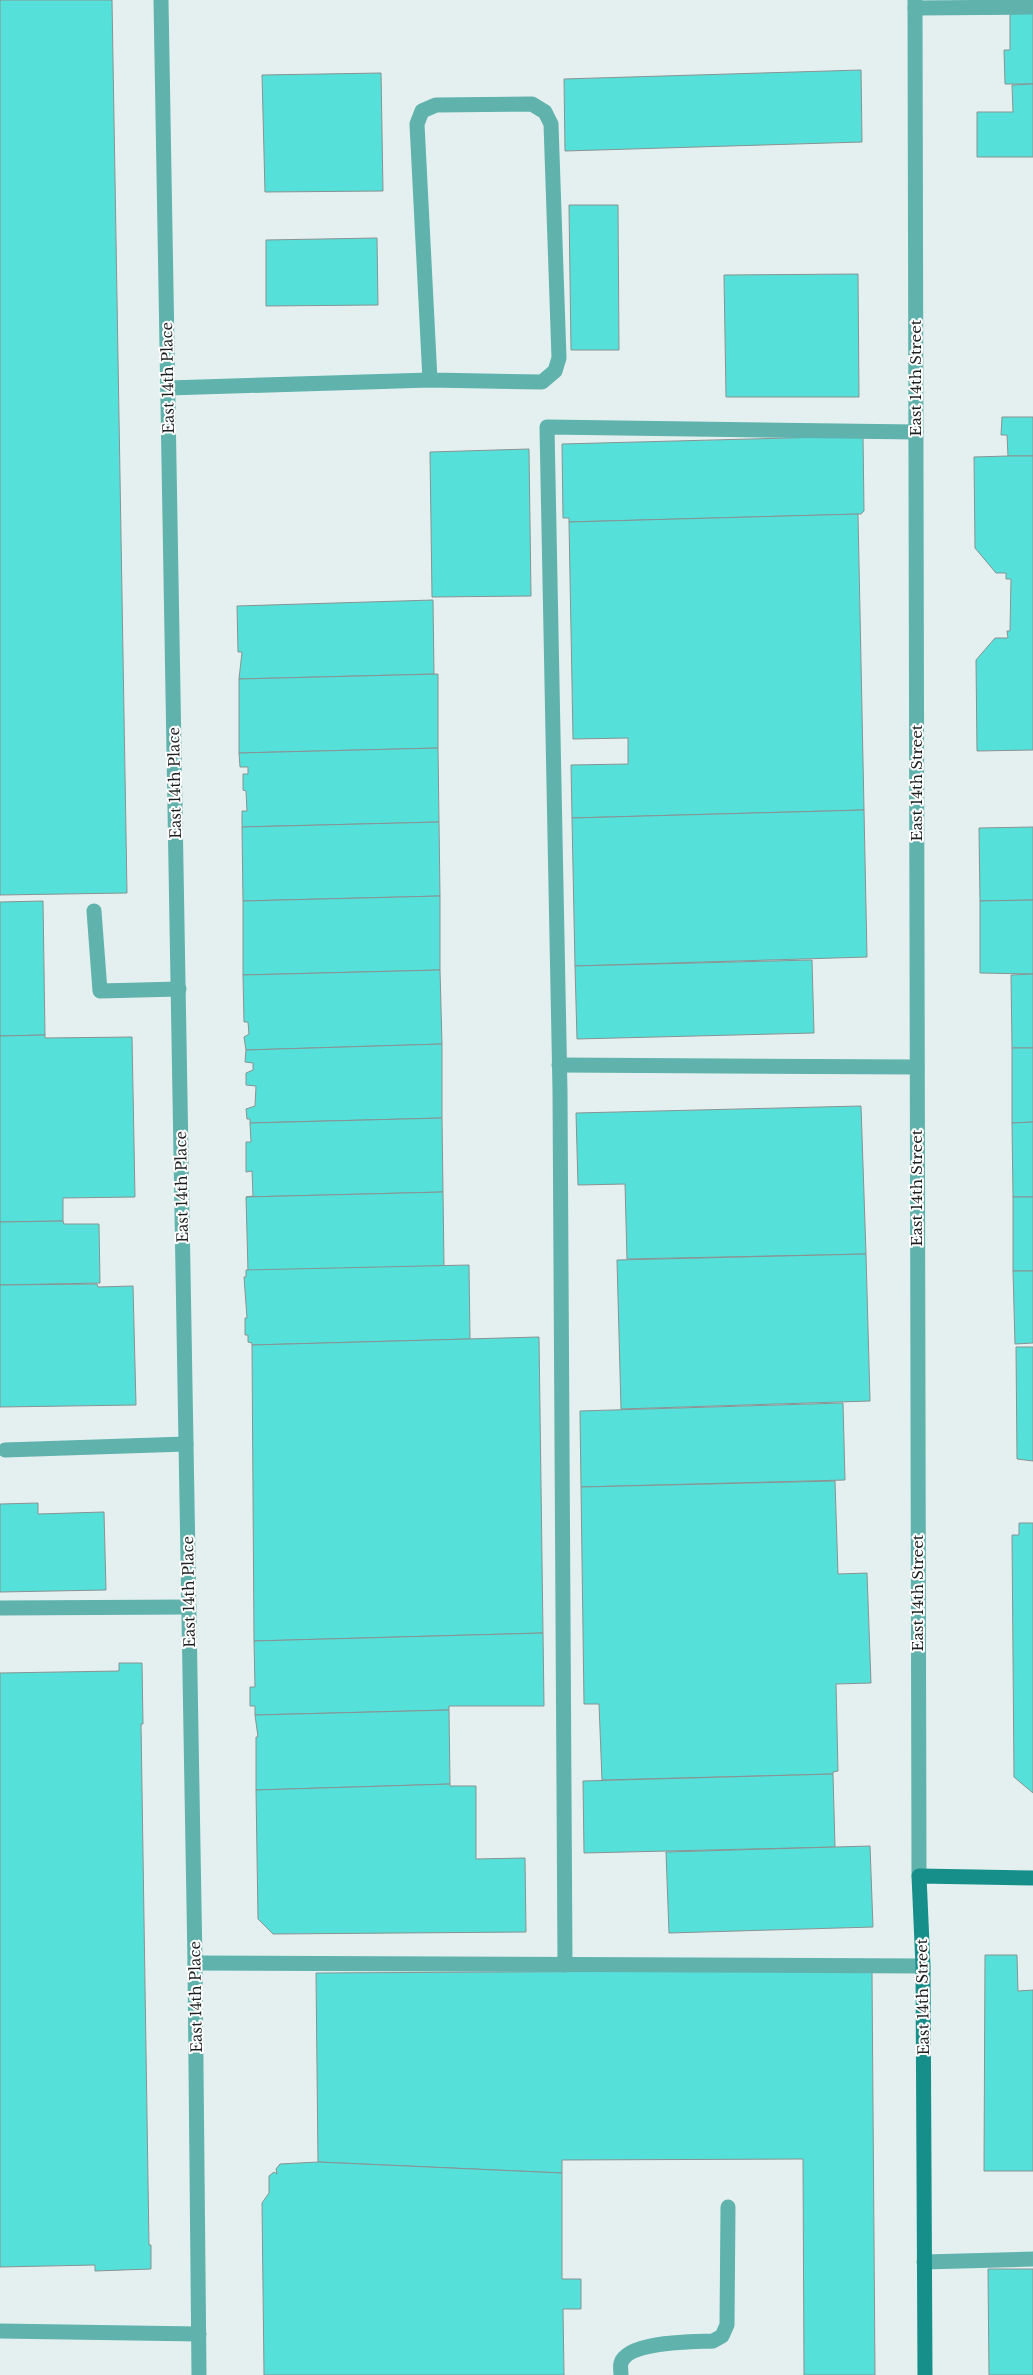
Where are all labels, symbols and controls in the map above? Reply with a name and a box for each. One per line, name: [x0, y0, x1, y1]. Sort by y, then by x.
street label: East 14th Street: [906, 319, 925, 436]
street label: East 14th Place: [157, 322, 178, 434]
street label: East 14th Street: [907, 724, 926, 841]
street label: East 14th Place: [164, 727, 185, 839]
street label: East 14th Street: [907, 1129, 926, 1246]
street label: East 14th Place: [171, 1131, 192, 1243]
street label: East 14th Street: [908, 1534, 927, 1651]
street label: East 14th Place: [178, 1536, 199, 1648]
street label: East 14th Street: [912, 1938, 933, 2056]
street label: East 14th Place: [185, 1941, 206, 2053]

